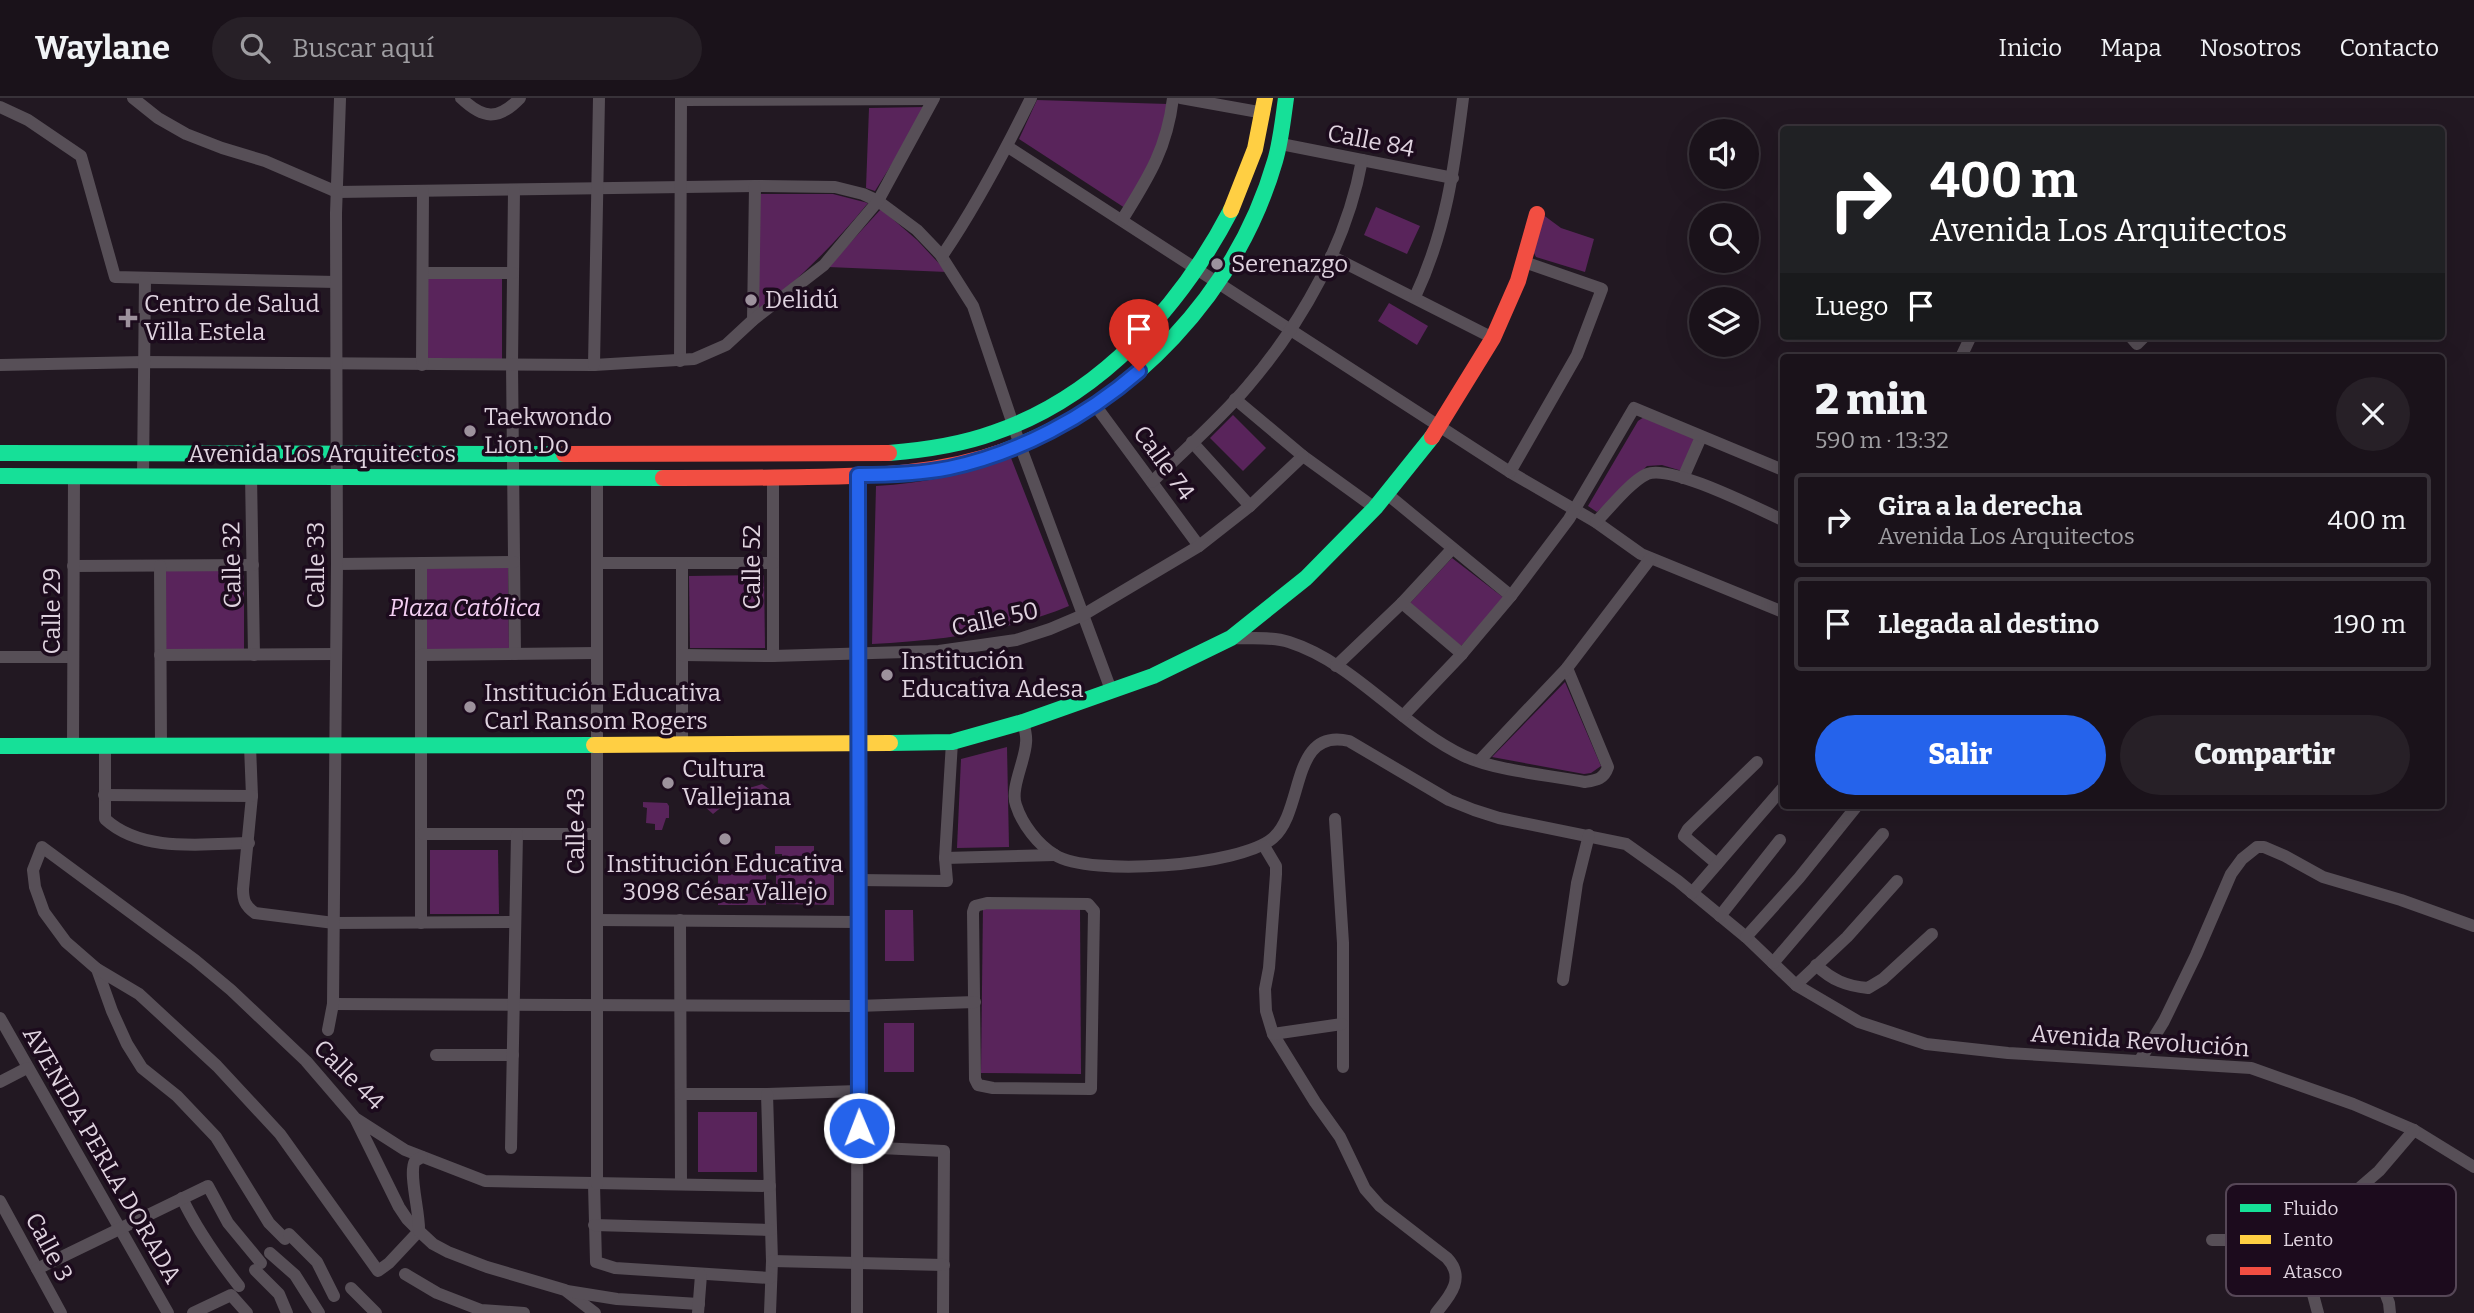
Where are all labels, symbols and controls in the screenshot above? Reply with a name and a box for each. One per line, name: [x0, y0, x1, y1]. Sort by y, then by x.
search box: [212, 17, 702, 80]
text: Waylane: [35, 28, 170, 68]
icon: search: [236, 29, 274, 67]
text: Buscar aquí: [292, 33, 434, 64]
text: Inicio: [1998, 34, 2062, 62]
text: Mapa: [2100, 34, 2162, 62]
text: Nosotros: [2200, 34, 2301, 62]
text: Contacto: [2339, 34, 2439, 62]
street label: Calle 84: [1325, 119, 1417, 163]
map controls: [1689, 119, 1759, 357]
button: sound: [1689, 119, 1759, 189]
text: 400 m: [1930, 151, 2078, 210]
icon: right: [1815, 154, 1906, 245]
button: search: [1689, 203, 1759, 273]
text: Avenida Los Arquitectos: [1930, 211, 2287, 249]
place label: Serenazgo: [1231, 250, 1348, 278]
marker: Serenazgo: [1209, 256, 1225, 272]
place label: Delidú: [765, 286, 838, 314]
button: layers: [1689, 287, 1759, 357]
icon: arrive: [1902, 287, 1940, 325]
place label: Centro de Salud Villa Estela: [144, 290, 320, 346]
text: Luego: [1815, 291, 1888, 322]
marker: Delidú: [743, 292, 759, 308]
pin: [1109, 299, 1169, 371]
marker: Centro de Salud Villa Estela: [118, 308, 138, 328]
icon: arrive: [1120, 310, 1158, 348]
text: 2 min: [1815, 375, 1927, 425]
button: close: [2336, 377, 2410, 451]
place label: Taekwondo Lion Do: [484, 403, 612, 459]
street label: Calle 74: [1128, 420, 1200, 506]
marker: Taekwondo Lion Do: [462, 423, 478, 439]
text: 590 m · 13:32: [1815, 426, 1949, 454]
street label: Avenida Los Arquitectos: [188, 440, 456, 468]
text: Gira a la derecha: [1878, 491, 2082, 522]
icon: right: [1819, 501, 1857, 539]
text: 400 m: [2327, 505, 2406, 536]
street label: Calle 32: [217, 521, 247, 609]
street label: Calle 33: [302, 522, 330, 608]
text: Avenida Los Arquitectos: [1878, 522, 2135, 550]
street label: Calle 52: [738, 524, 766, 610]
street label: Calle 29: [38, 568, 66, 654]
park label: Plaza Católica: [389, 594, 541, 622]
street label: Calle 50: [949, 596, 1041, 642]
icon: arrive: [1819, 605, 1857, 643]
text: Llegada al destino: [1878, 609, 2099, 640]
text: 190 m: [2334, 609, 2406, 640]
place label: Institución Educativa Adesa: [901, 647, 1084, 703]
marker: Institución Educativa Adesa: [879, 667, 895, 683]
place label: Institución Educativa Carl Ransom Rogers: [484, 679, 721, 735]
marker: Institución Educativa Carl Ransom Rogers: [462, 699, 478, 715]
button: Salir: [1815, 715, 2106, 795]
button: Compartir: [2120, 715, 2410, 795]
place label: Cultura Vallejiana: [682, 755, 791, 811]
marker: Cultura Vallejiana: [660, 775, 676, 791]
street label: Calle 43: [562, 787, 590, 875]
marker: Institución Educativa 3098 César Vallejo: [717, 831, 733, 847]
place label: Institución Educativa 3098 César Vallejo: [607, 850, 843, 906]
street label: Avenida Revolución: [2030, 1019, 2250, 1063]
street label: AVENIDA PERLA DORADA: [17, 1022, 187, 1288]
street label: Calle 44: [308, 1034, 390, 1116]
position arrow: [822, 1091, 896, 1165]
legend: [2226, 1184, 2456, 1296]
text: Fluido: [2283, 1197, 2339, 1220]
street label: Calle 3: [19, 1208, 79, 1286]
text: Lento: [2283, 1228, 2333, 1251]
text: Atasco: [2283, 1260, 2342, 1283]

